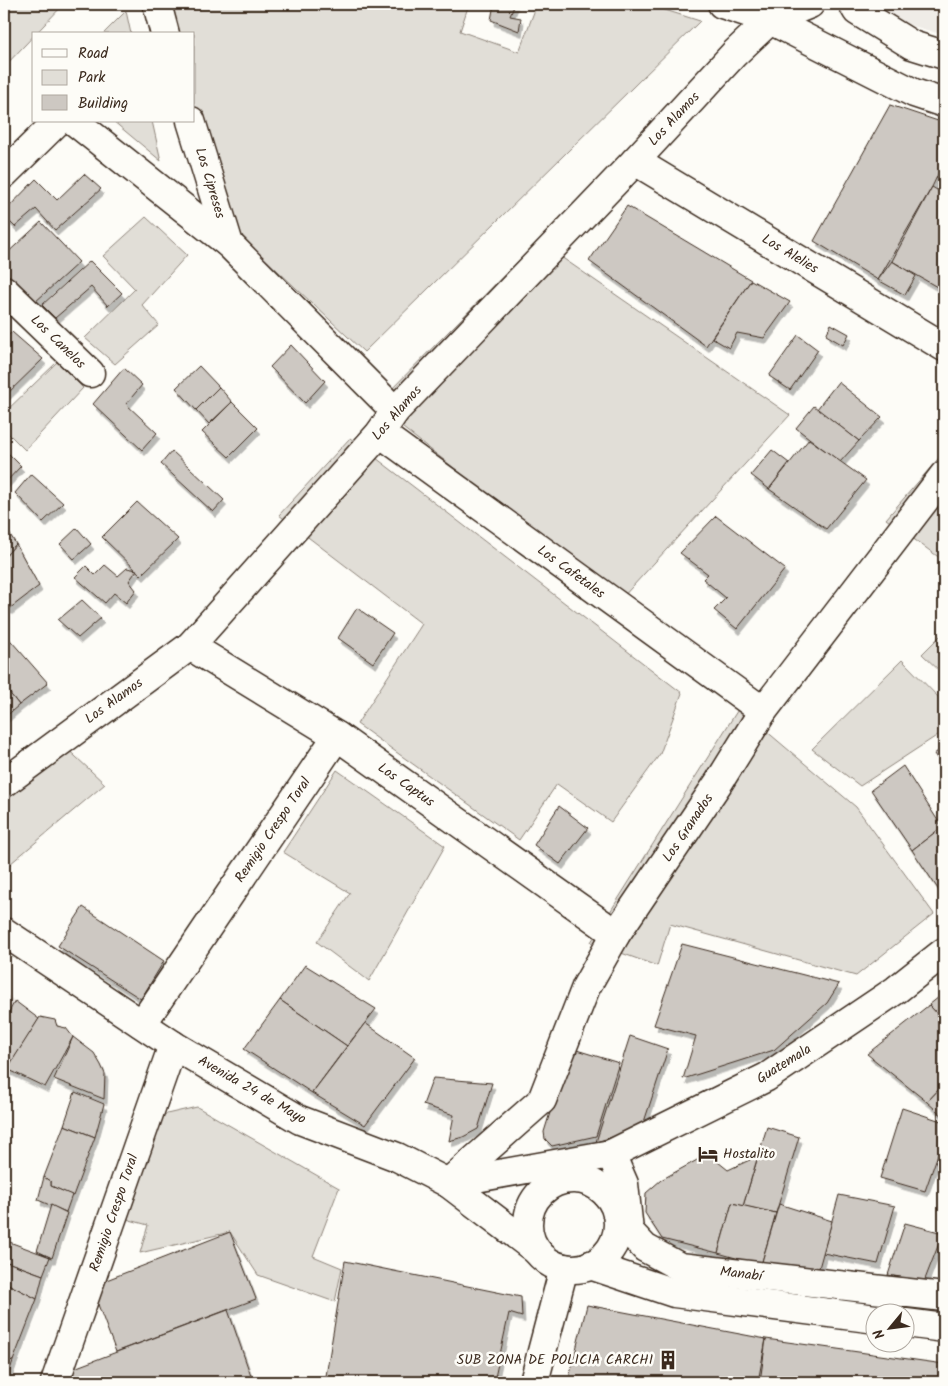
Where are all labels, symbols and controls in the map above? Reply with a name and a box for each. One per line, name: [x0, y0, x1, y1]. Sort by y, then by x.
legend: [32, 32, 195, 122]
text: Road: [78, 42, 109, 66]
text: Park: [78, 66, 106, 90]
street label: Los Alamos: [643, 87, 705, 151]
text: Building: [78, 92, 128, 116]
street label: Los Cipreses: [189, 145, 231, 221]
street label: Los Alelies: [757, 228, 823, 280]
street label: Los Canelos: [25, 310, 91, 374]
street label: Los Alamos: [367, 380, 427, 446]
street label: Los Cafetales: [532, 540, 610, 604]
street label: Los Alamos: [80, 672, 148, 730]
street label: Los Captus: [373, 757, 439, 813]
street label: Remigio Crespo Toral: [229, 772, 317, 887]
street label: Los Granados: [657, 789, 719, 867]
street label: Guatemala: [752, 1038, 816, 1090]
street label: Avenida 24 de Mayo: [194, 1050, 310, 1130]
hotel icon: Hostalito: [697, 1143, 719, 1165]
place label: Hostalito: [723, 1143, 775, 1165]
street label: Remigio Crespo Toral: [84, 1151, 145, 1275]
street label: Manabí: [719, 1261, 766, 1288]
north arrow: [866, 1304, 916, 1354]
text: N: [868, 1324, 891, 1343]
place label: SUB ZONA DE POLICIA CARCHI: [457, 1349, 653, 1371]
building icon: SUB ZONA DE POLICIA CARCHI: [657, 1349, 679, 1371]

